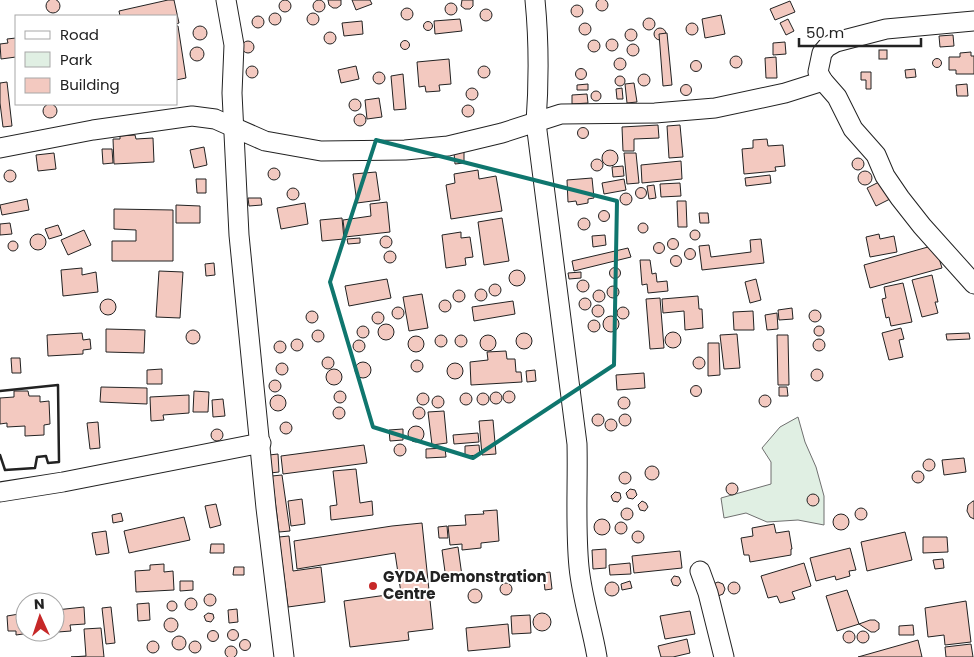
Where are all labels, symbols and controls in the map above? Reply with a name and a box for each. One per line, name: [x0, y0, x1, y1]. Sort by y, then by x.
legend: [15, 15, 178, 105]
scale bar: [799, 15, 922, 47]
text: 50 m: [806, 22, 844, 43]
text: Road: [60, 24, 99, 45]
text: Park: [60, 49, 92, 70]
text: Building: [60, 74, 120, 95]
place label: GYDA Demonstration Centre: [383, 566, 547, 604]
marker: GYDA Demonstration Centre: [367, 580, 379, 592]
north arrow: [15, 592, 65, 642]
text: N: [34, 594, 45, 614]

